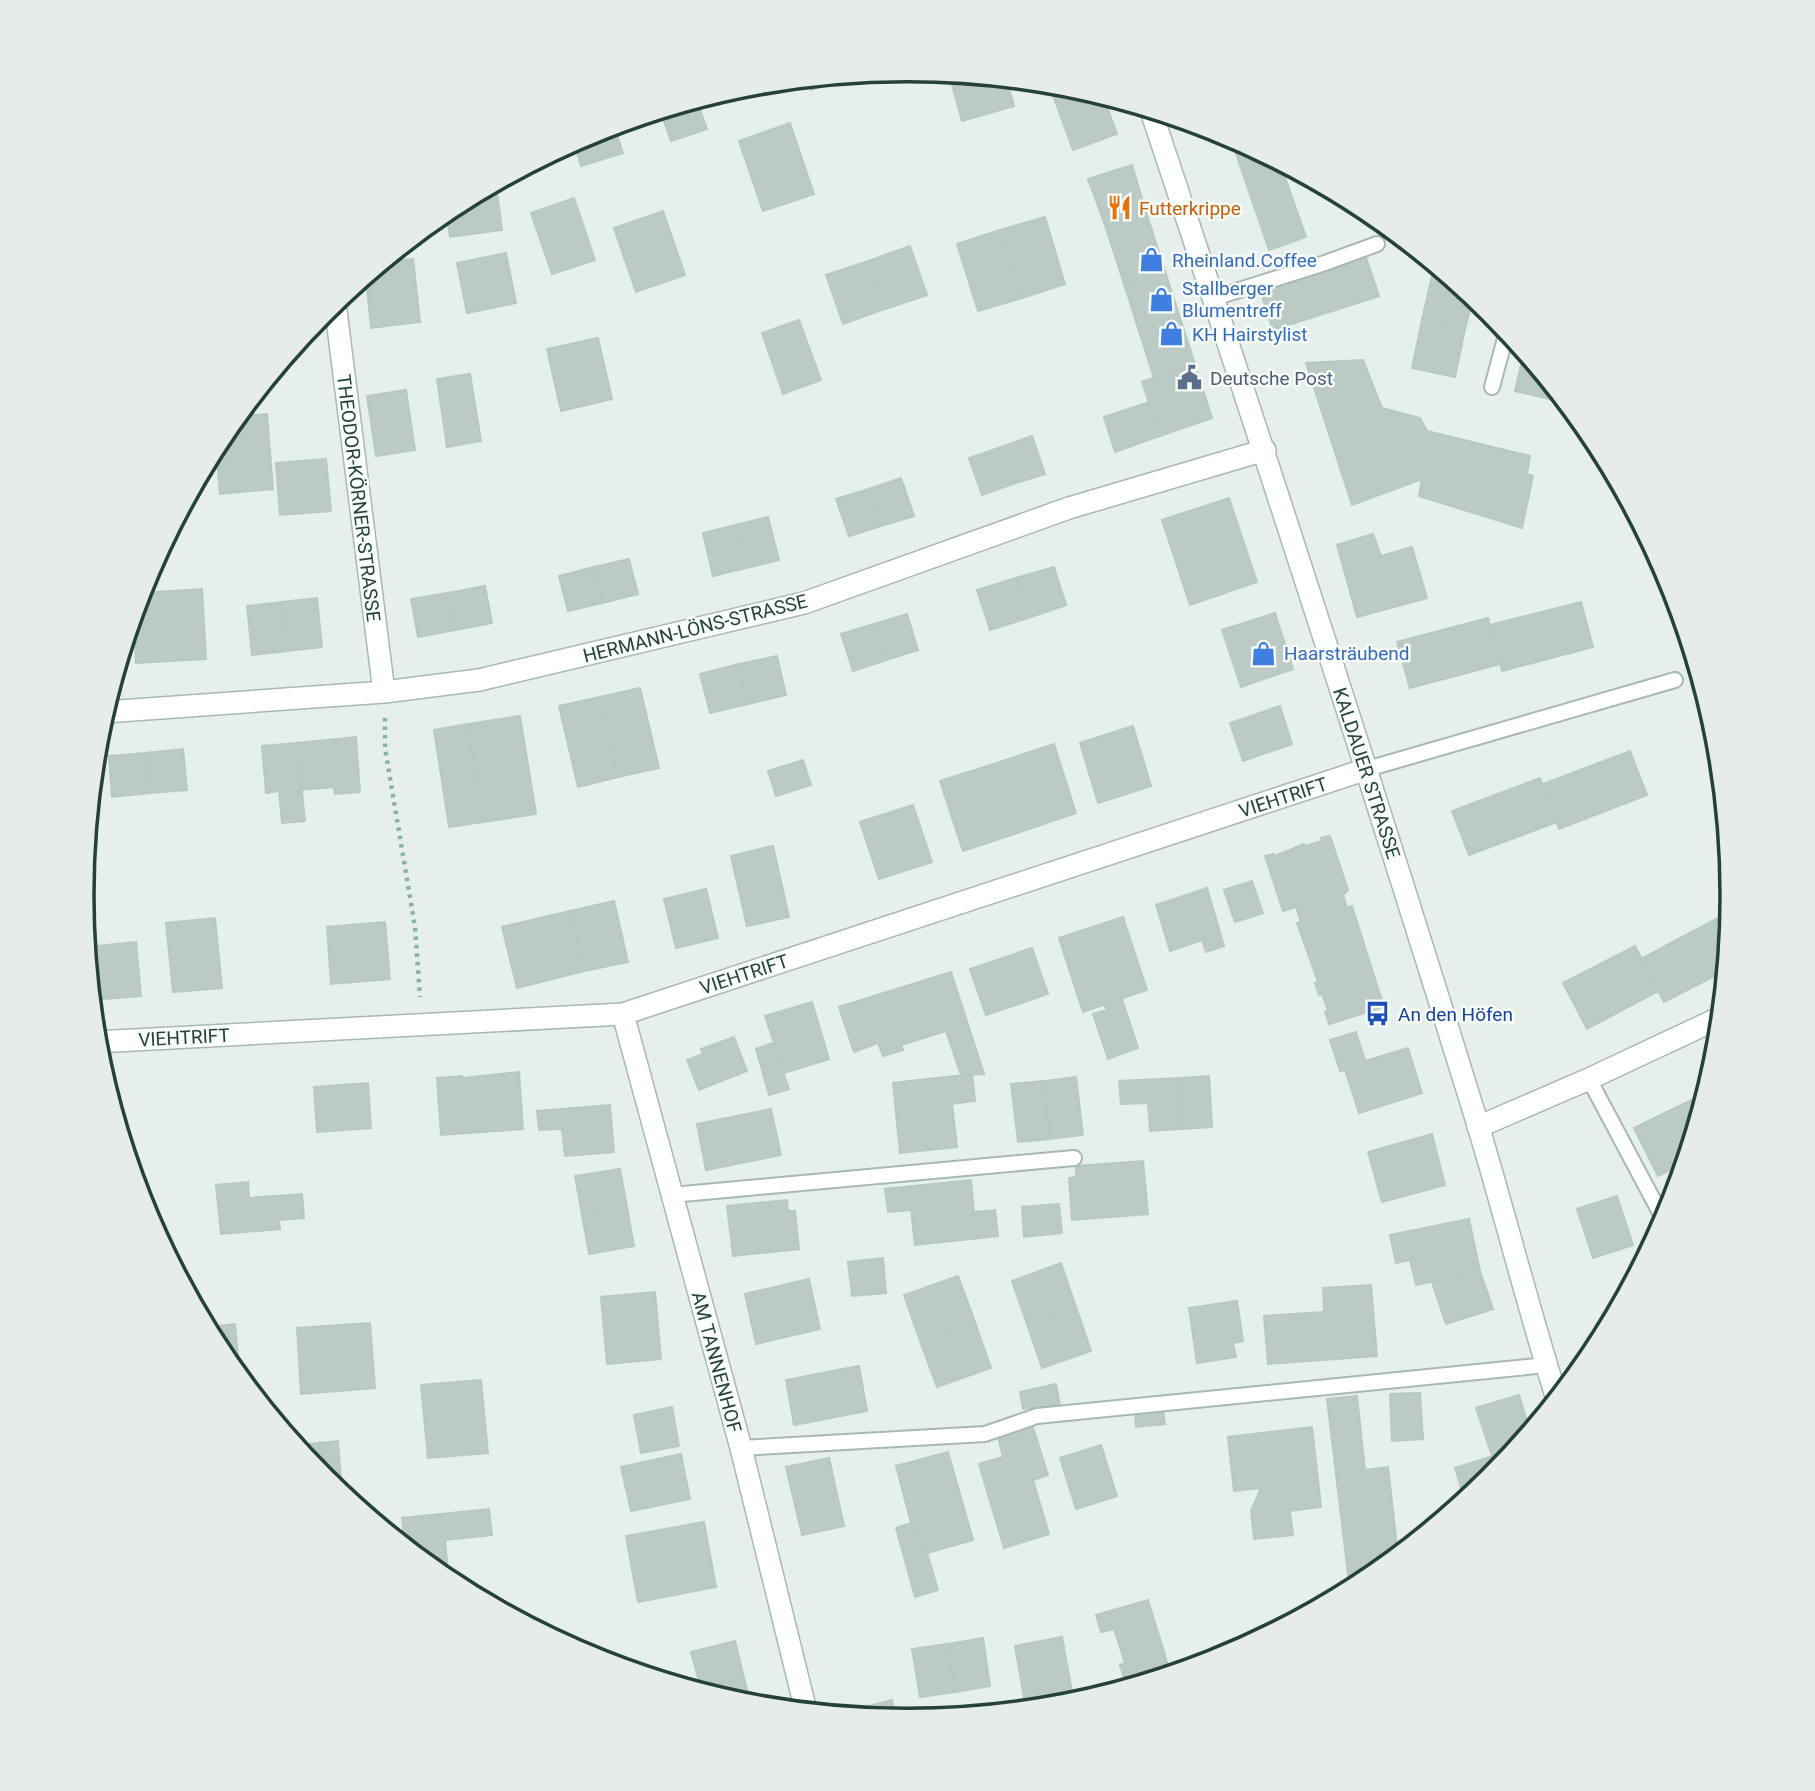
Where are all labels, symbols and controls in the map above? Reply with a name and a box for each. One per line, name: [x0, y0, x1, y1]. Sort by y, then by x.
restaurant icon: Futterkrippe: [1105, 194, 1133, 222]
place label: Futterkrippe: [1139, 197, 1241, 220]
shop icon: Rheinland.Coffee: [1138, 246, 1166, 274]
place label: Rheinland.Coffee: [1172, 249, 1317, 272]
place label: Stallberger Blumentreff: [1182, 277, 1282, 322]
shop icon: Stallberger Blumentreff: [1148, 285, 1176, 313]
shop icon: KH Hairstylist: [1158, 320, 1186, 348]
place label: KH Hairstylist: [1192, 323, 1307, 346]
public building icon: Deutsche Post: [1176, 364, 1204, 392]
place label: Deutsche Post: [1210, 367, 1333, 390]
street label: THEODOR-KÖRNER-STRASSE: [332, 373, 385, 623]
street label: HERMANN-LÖNS-STRASSE: [581, 589, 810, 668]
shop icon: Haarsträubend: [1250, 639, 1278, 667]
place label: Haarsträubend: [1284, 642, 1410, 665]
street label: KALDAUER STRASSE: [1328, 685, 1405, 862]
street label: VIEHTRIFT: [1236, 772, 1330, 823]
street label: VIEHTRIFT: [697, 949, 791, 1000]
bus stop icon: An den Höfen: [1364, 1000, 1392, 1028]
place label: An den Höfen: [1398, 1003, 1513, 1026]
street label: VIEHTRIFT: [138, 1024, 230, 1051]
street label: AM TANNENHOF: [687, 1289, 746, 1435]

